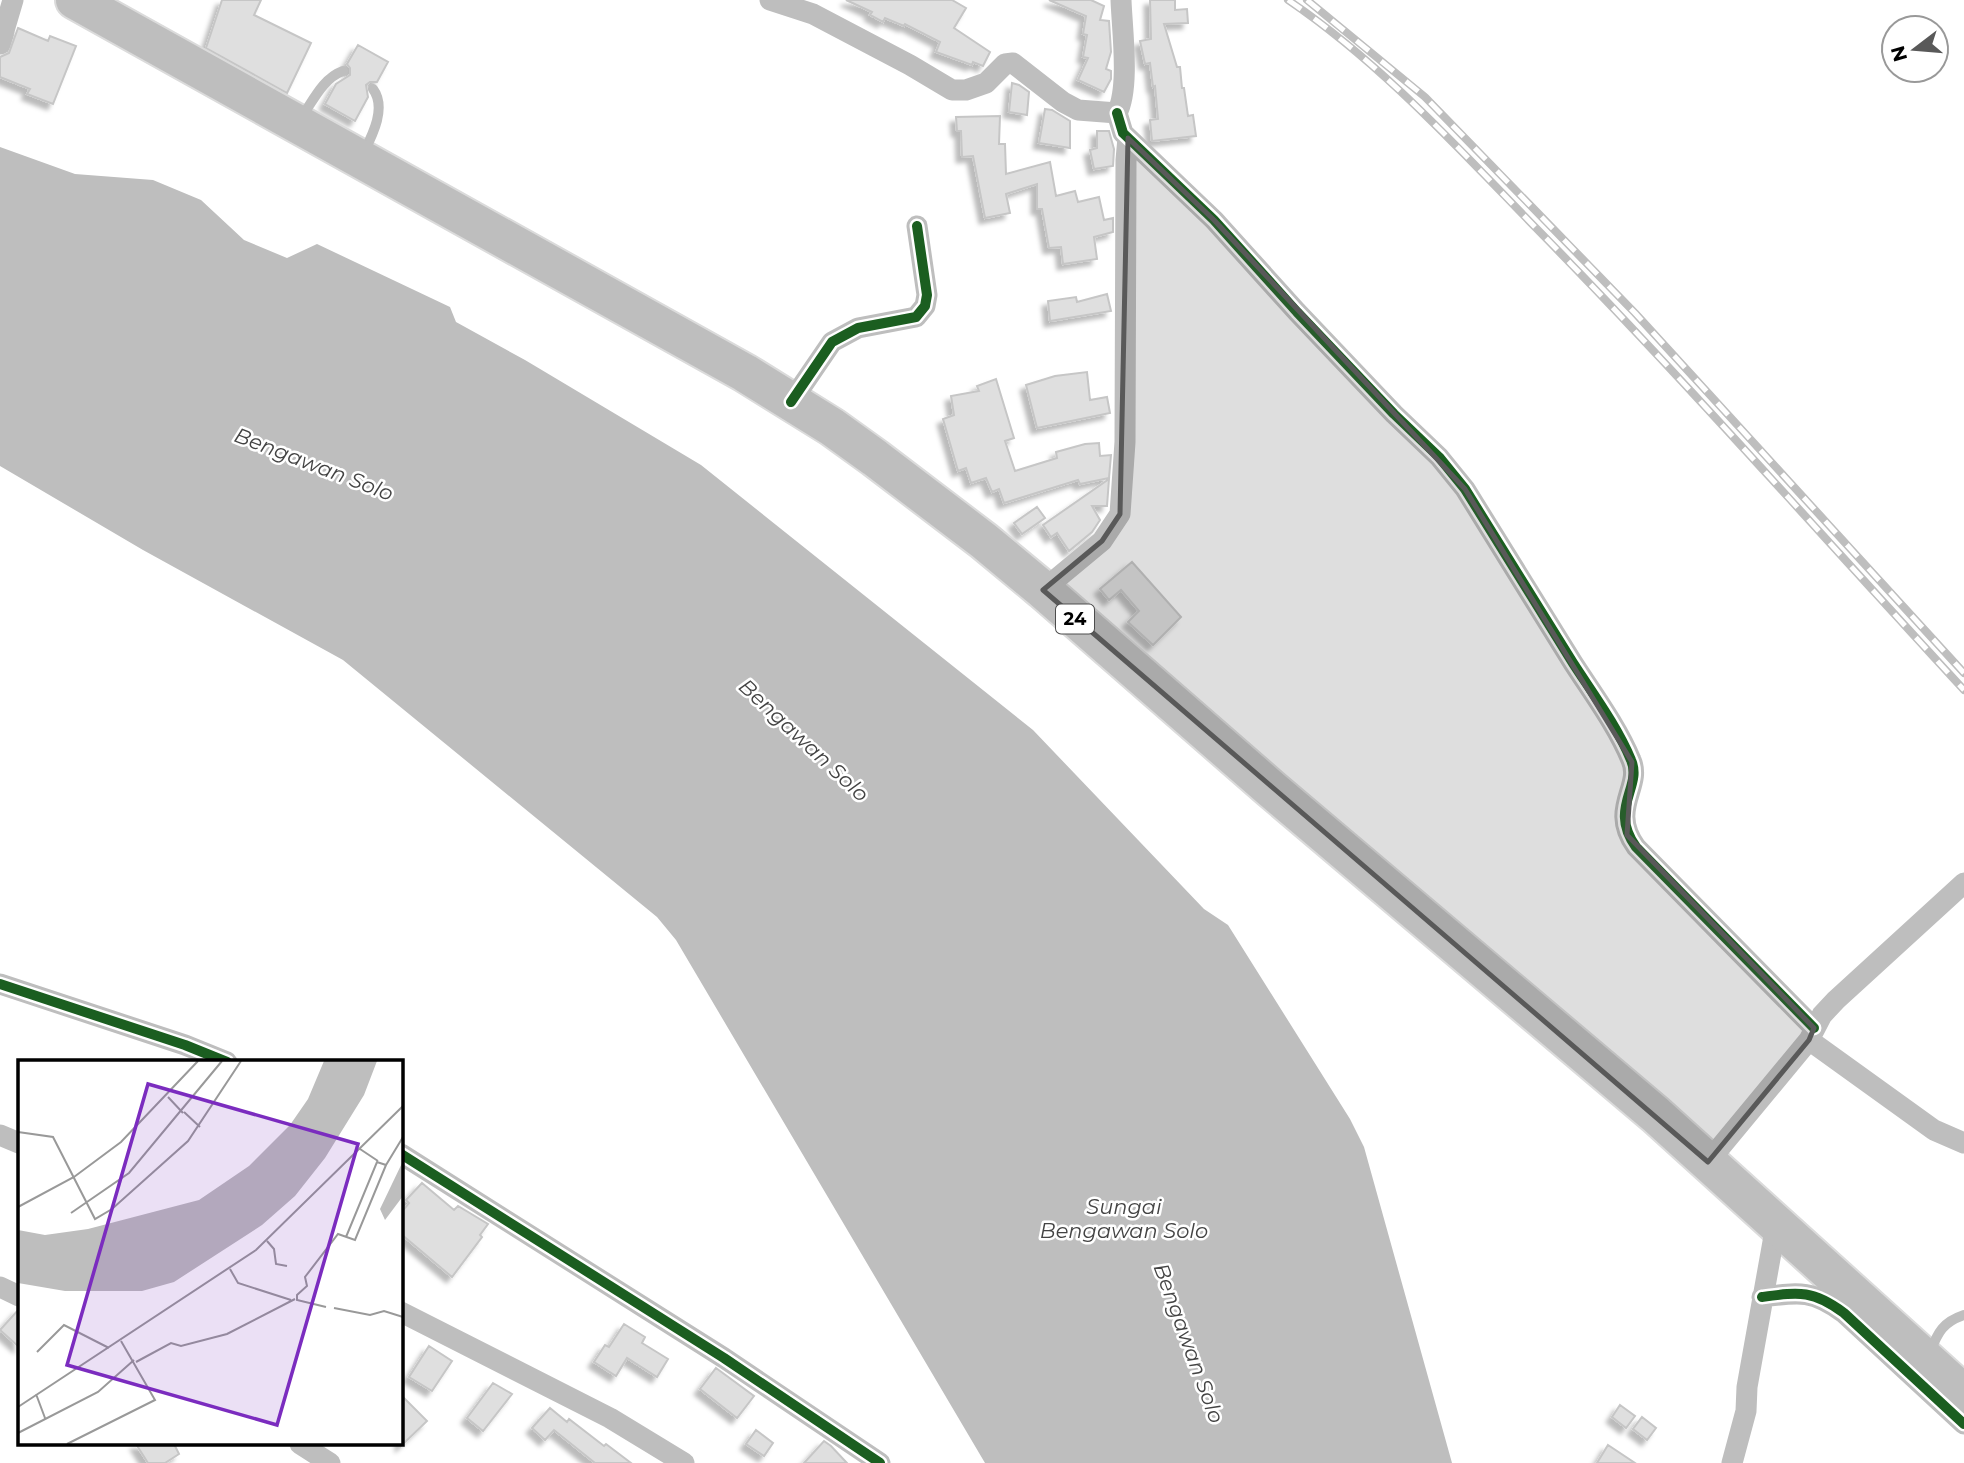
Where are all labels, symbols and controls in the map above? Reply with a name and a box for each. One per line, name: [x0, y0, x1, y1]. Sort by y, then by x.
north arrow: [1880, 14, 1950, 84]
text: N: [1886, 43, 1912, 64]
water label: Bengawan Solo: [231, 422, 397, 506]
road number: 24: [1056, 604, 1094, 634]
water label: Bengawan Solo: [734, 673, 874, 807]
inset map: [18, 1060, 402, 1446]
water label: Sungai Bengawan Solo: [1040, 1194, 1208, 1243]
water label: Bengawan Solo: [1148, 1260, 1230, 1426]

